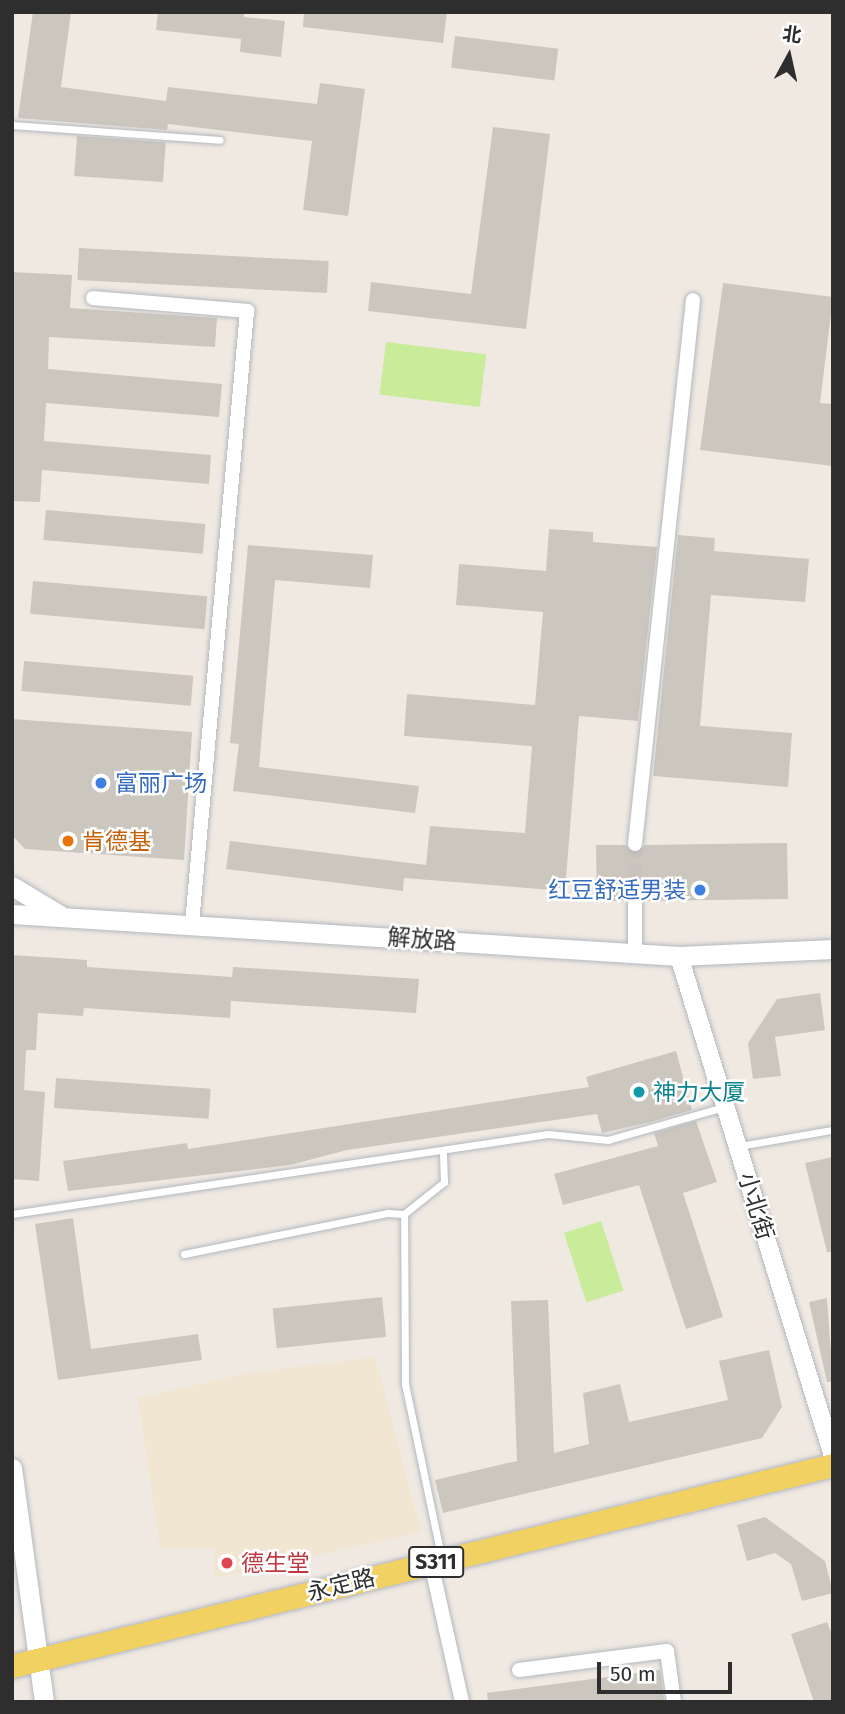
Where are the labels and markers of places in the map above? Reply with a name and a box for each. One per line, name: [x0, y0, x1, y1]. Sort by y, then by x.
place label: 富丽广场: [115, 769, 207, 797]
marker: 富丽广场: [93, 775, 109, 791]
place label: 肯德基: [82, 827, 151, 855]
marker: 肯德基: [60, 833, 76, 849]
place label: 红豆舒适男装: [548, 876, 686, 904]
marker: 红豆舒适男装: [692, 882, 708, 898]
place label: 神力大厦: [653, 1078, 745, 1106]
marker: 神力大厦: [631, 1084, 647, 1100]
place label: 德生堂: [241, 1549, 310, 1577]
marker: 德生堂: [219, 1555, 235, 1571]

